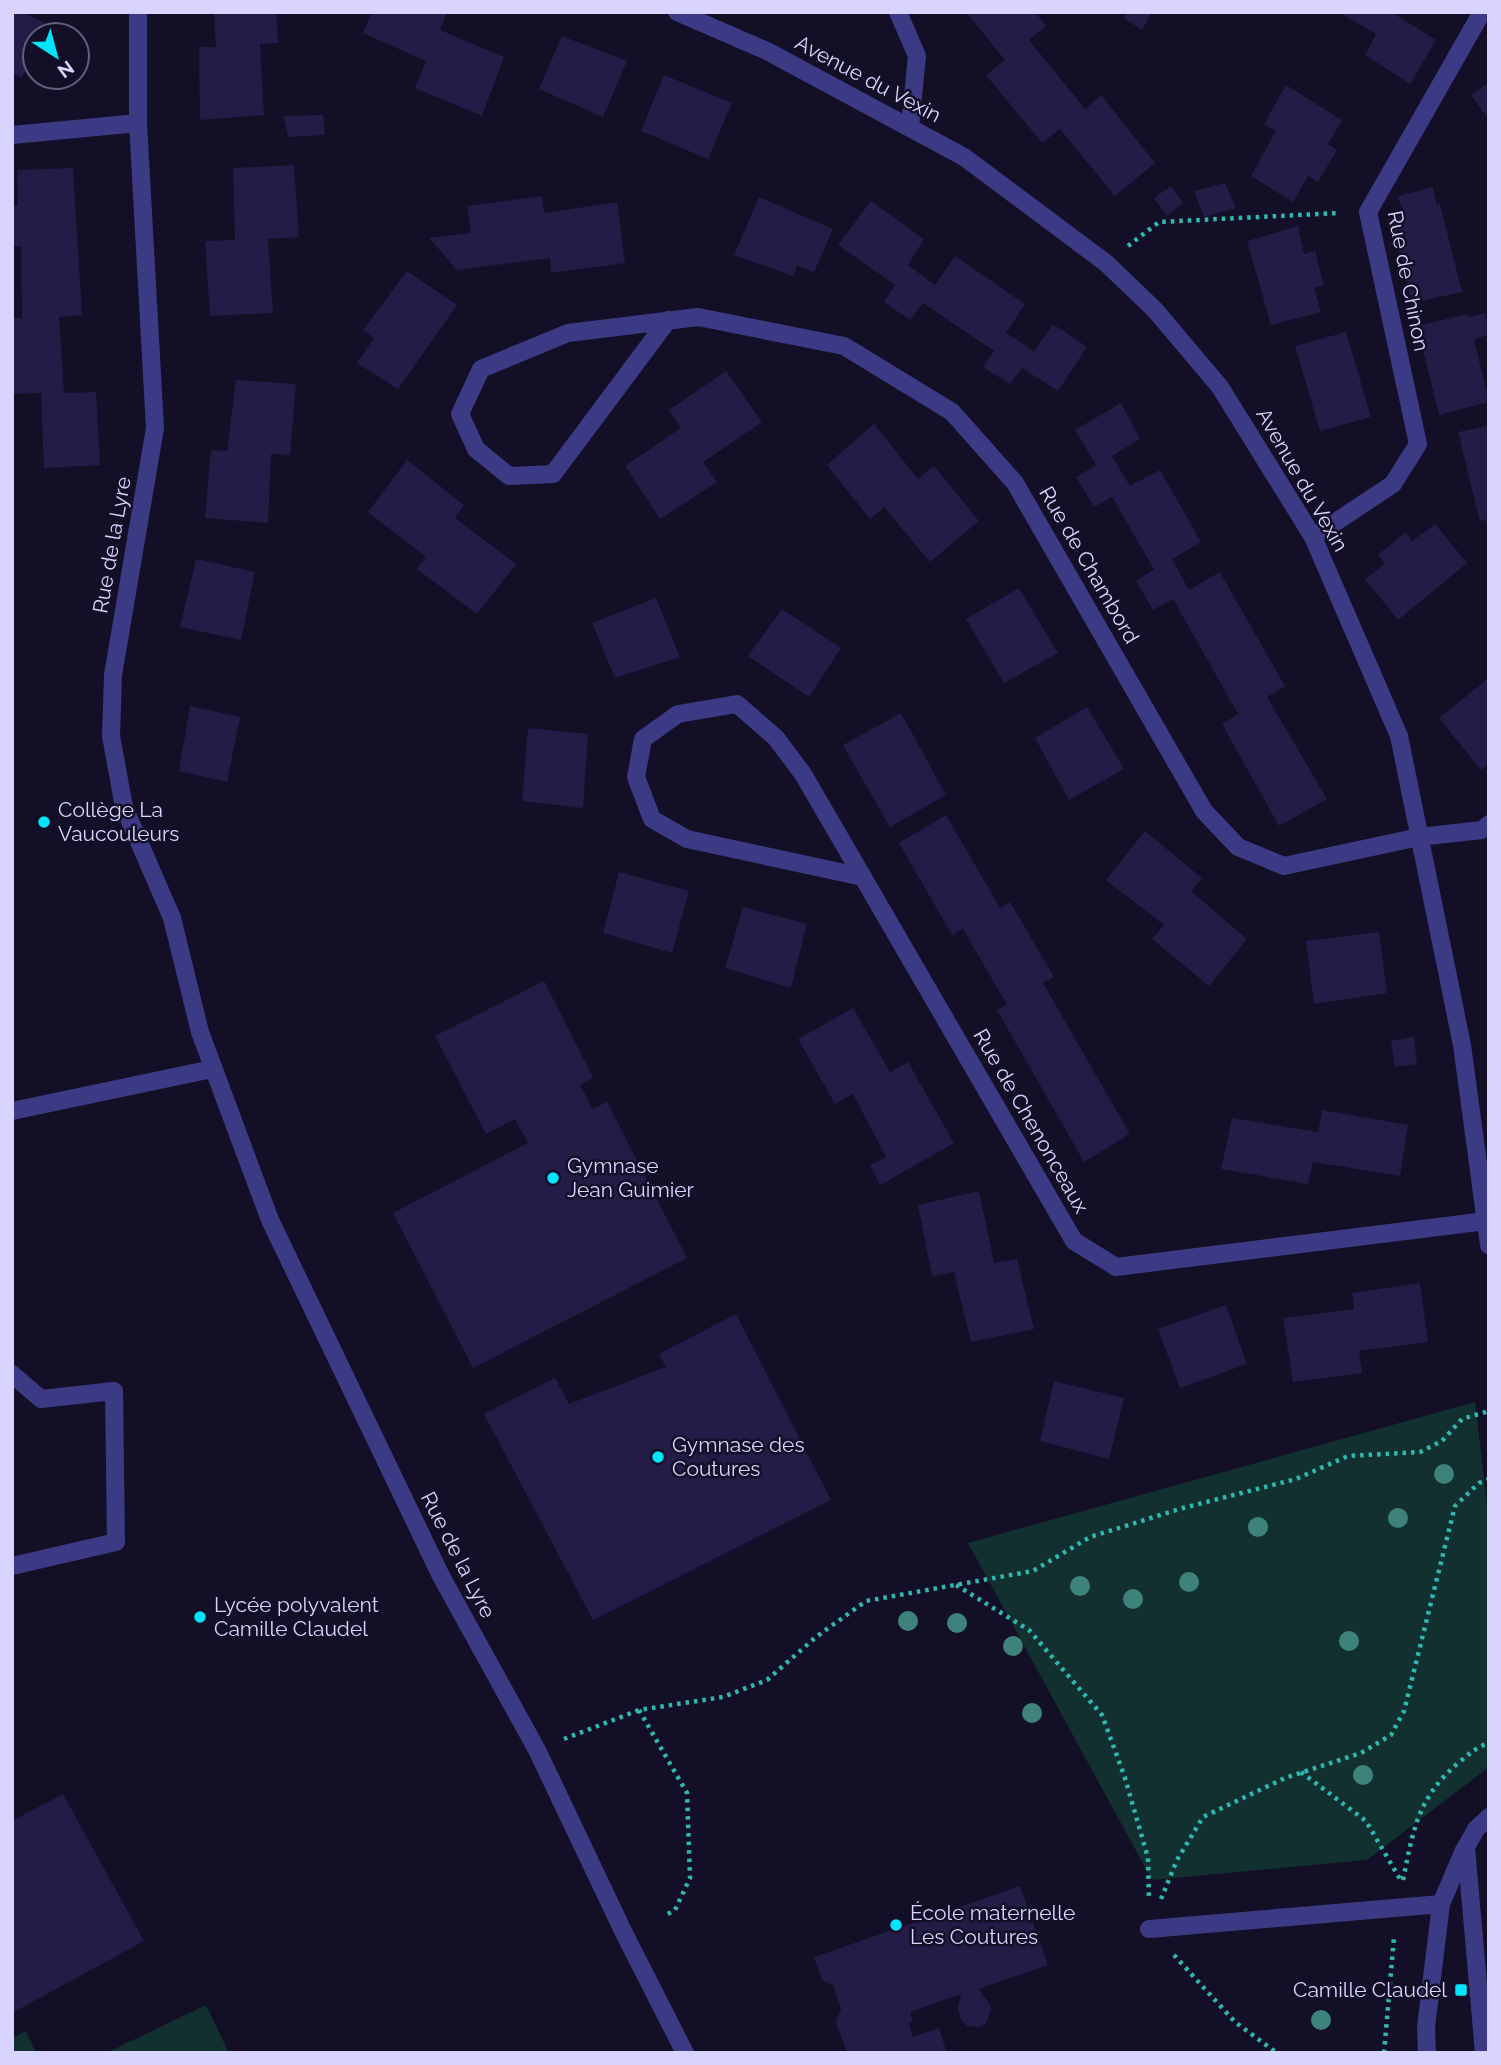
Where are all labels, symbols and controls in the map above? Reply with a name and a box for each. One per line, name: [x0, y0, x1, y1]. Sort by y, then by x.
north arrow: [21, 21, 91, 91]
street label: Avenue du Vexin: [791, 30, 945, 127]
text: N: [54, 57, 78, 83]
street label: Rue de Chinon: [1383, 208, 1434, 353]
street label: Avenue du Vexin: [1251, 404, 1354, 556]
street label: Rue de la Lyre: [87, 475, 136, 615]
street label: Rue de Chambord: [1034, 482, 1145, 648]
place label: Collège La Vaucouleurs: [58, 797, 180, 846]
marker: Collège La Vaucouleurs: [36, 814, 52, 830]
street label: Rue de Chenonceaux: [968, 1024, 1095, 1218]
place label: Gymnase Jean Guimier: [567, 1153, 695, 1202]
marker: Gymnase Jean Guimier: [545, 1170, 561, 1186]
place label: Gymnase des Coutures: [672, 1432, 805, 1481]
marker: Gymnase des Coutures: [650, 1449, 666, 1465]
street label: Rue de la Lyre: [416, 1487, 501, 1622]
place label: Lycée polyvalent Camille Claudel: [214, 1592, 379, 1641]
marker: Lycée polyvalent Camille Claudel: [192, 1609, 208, 1625]
place label: École maternelle Les Coutures: [910, 1900, 1075, 1949]
marker: École maternelle Les Coutures: [888, 1917, 904, 1933]
place label: Camille Claudel: [1293, 1977, 1447, 2002]
marker: Camille Claudel: [1453, 1982, 1469, 1998]

